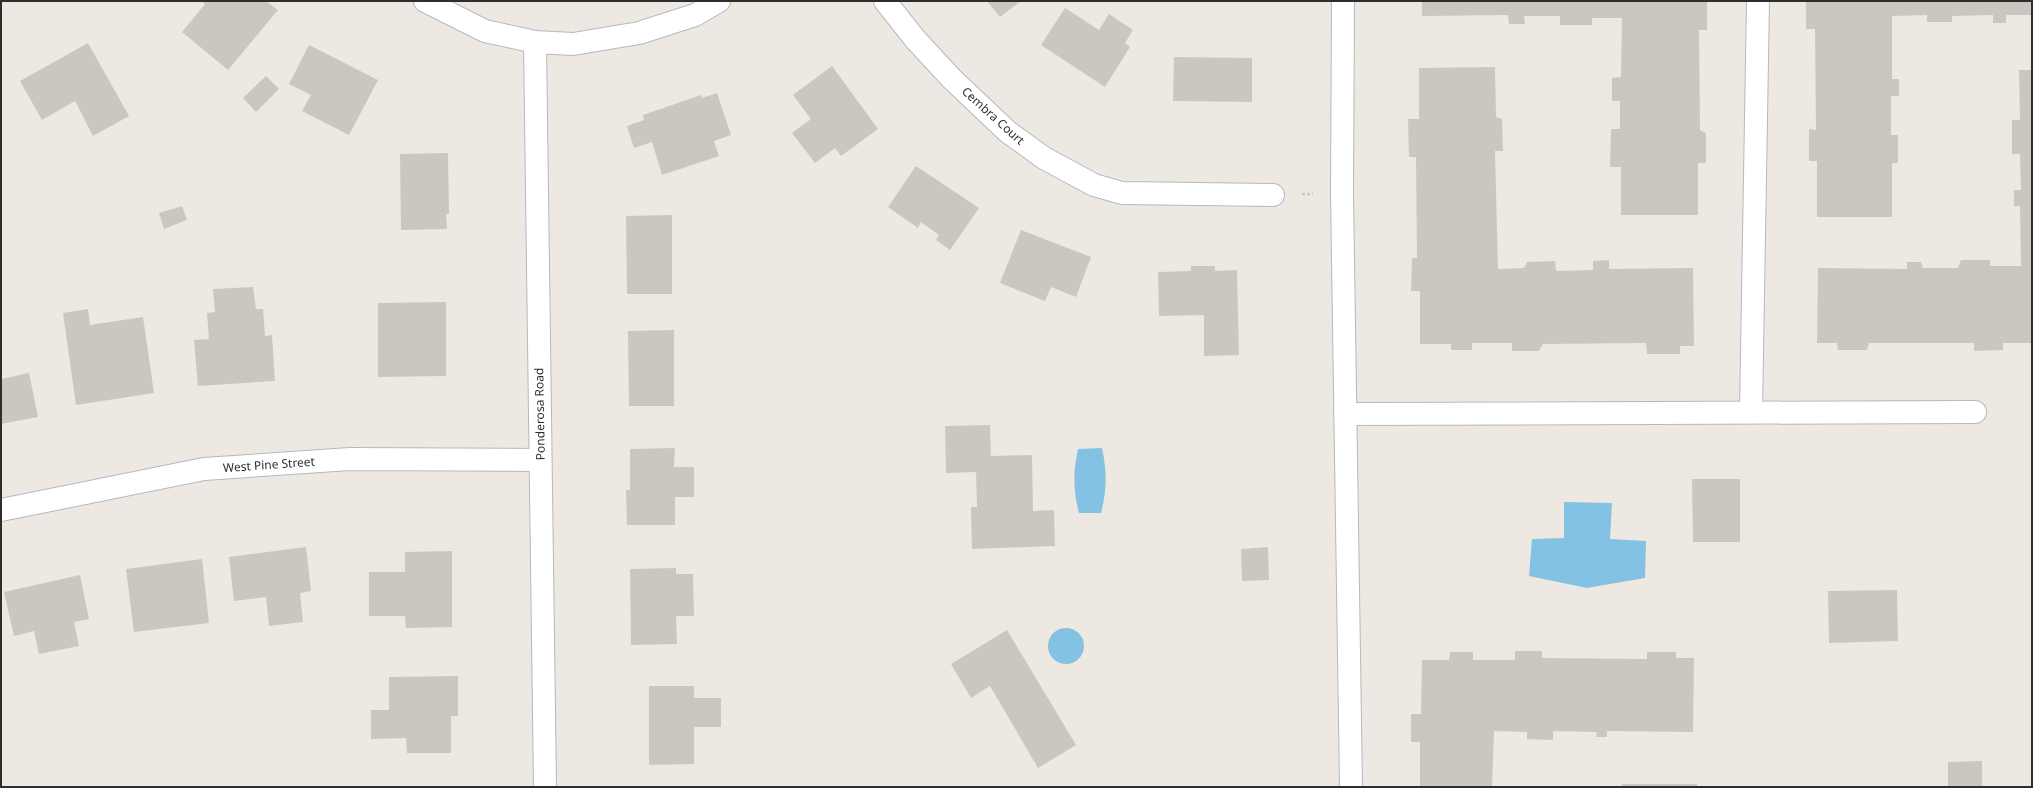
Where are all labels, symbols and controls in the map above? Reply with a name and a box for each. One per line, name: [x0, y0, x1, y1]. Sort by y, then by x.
street label: Cembra Court: [958, 83, 1029, 149]
street label: Ponderosa Road: [530, 368, 549, 460]
street label: West Pine Street: [222, 453, 316, 476]

